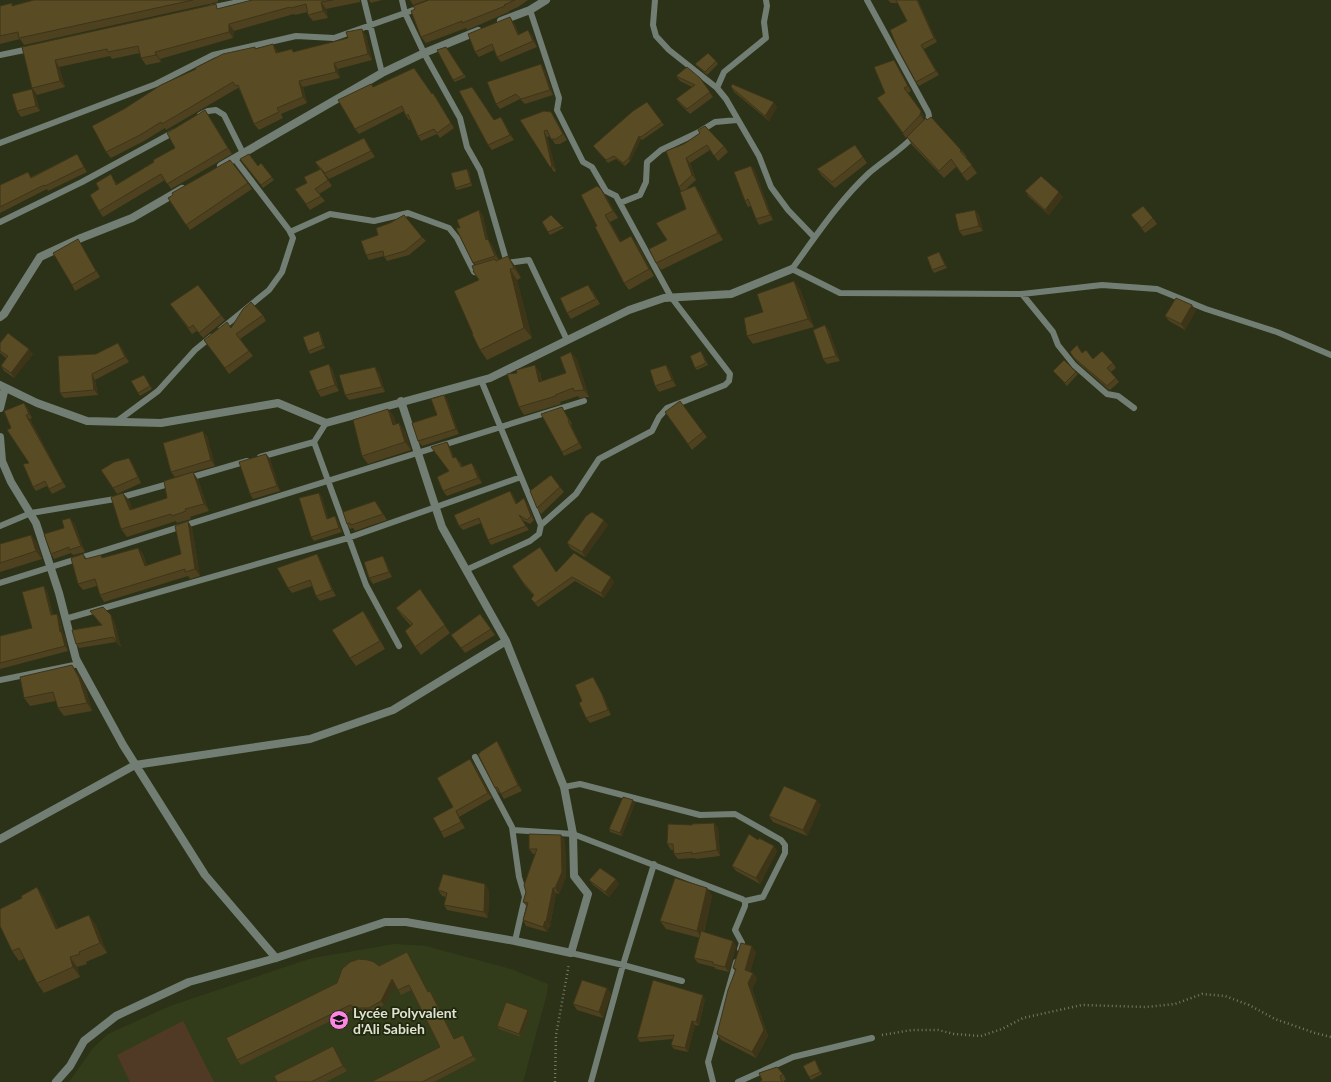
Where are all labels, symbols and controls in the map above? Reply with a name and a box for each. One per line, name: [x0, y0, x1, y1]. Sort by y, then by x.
place label: Lycée Polyvalent d'Ali Sabieh: [353, 1004, 457, 1037]
school or university icon: Lycée Polyvalent d'Ali Sabieh: [328, 1009, 350, 1031]

